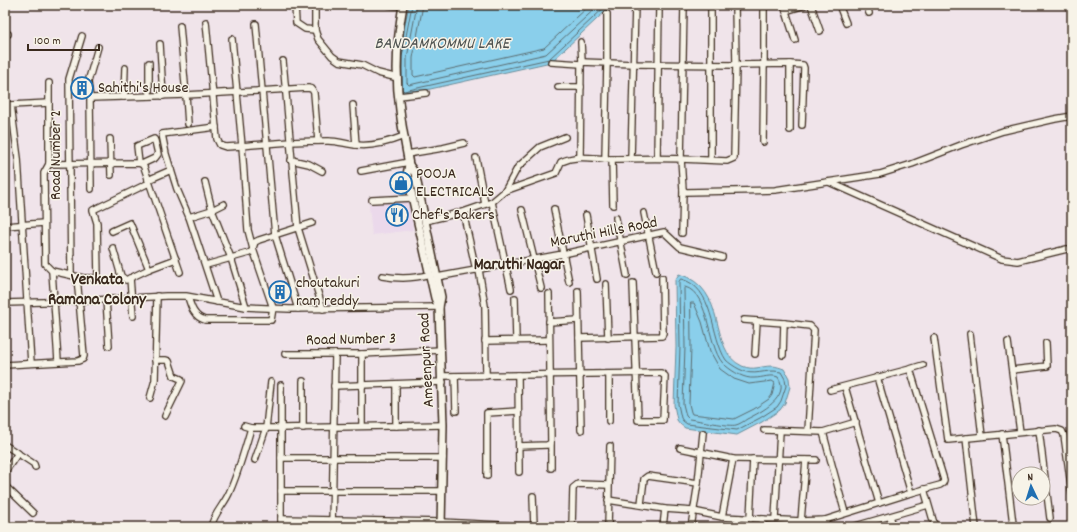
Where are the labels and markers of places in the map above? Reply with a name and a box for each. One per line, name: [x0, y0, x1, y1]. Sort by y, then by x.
building icon: Sahithi's House: [69, 75, 95, 101]
place label: Sahithi's House: [98, 77, 189, 100]
place label: POOJA ELECTRICALS: [416, 163, 494, 204]
shop icon: POOJA ELECTRICALS: [388, 170, 414, 196]
restaurant icon: Chef's Bakers: [384, 202, 410, 228]
place label: Chef's Bakers: [412, 204, 495, 227]
place label: choutakuri ram reddy: [296, 272, 360, 313]
building icon: choutakuri ram reddy: [267, 279, 293, 305]

